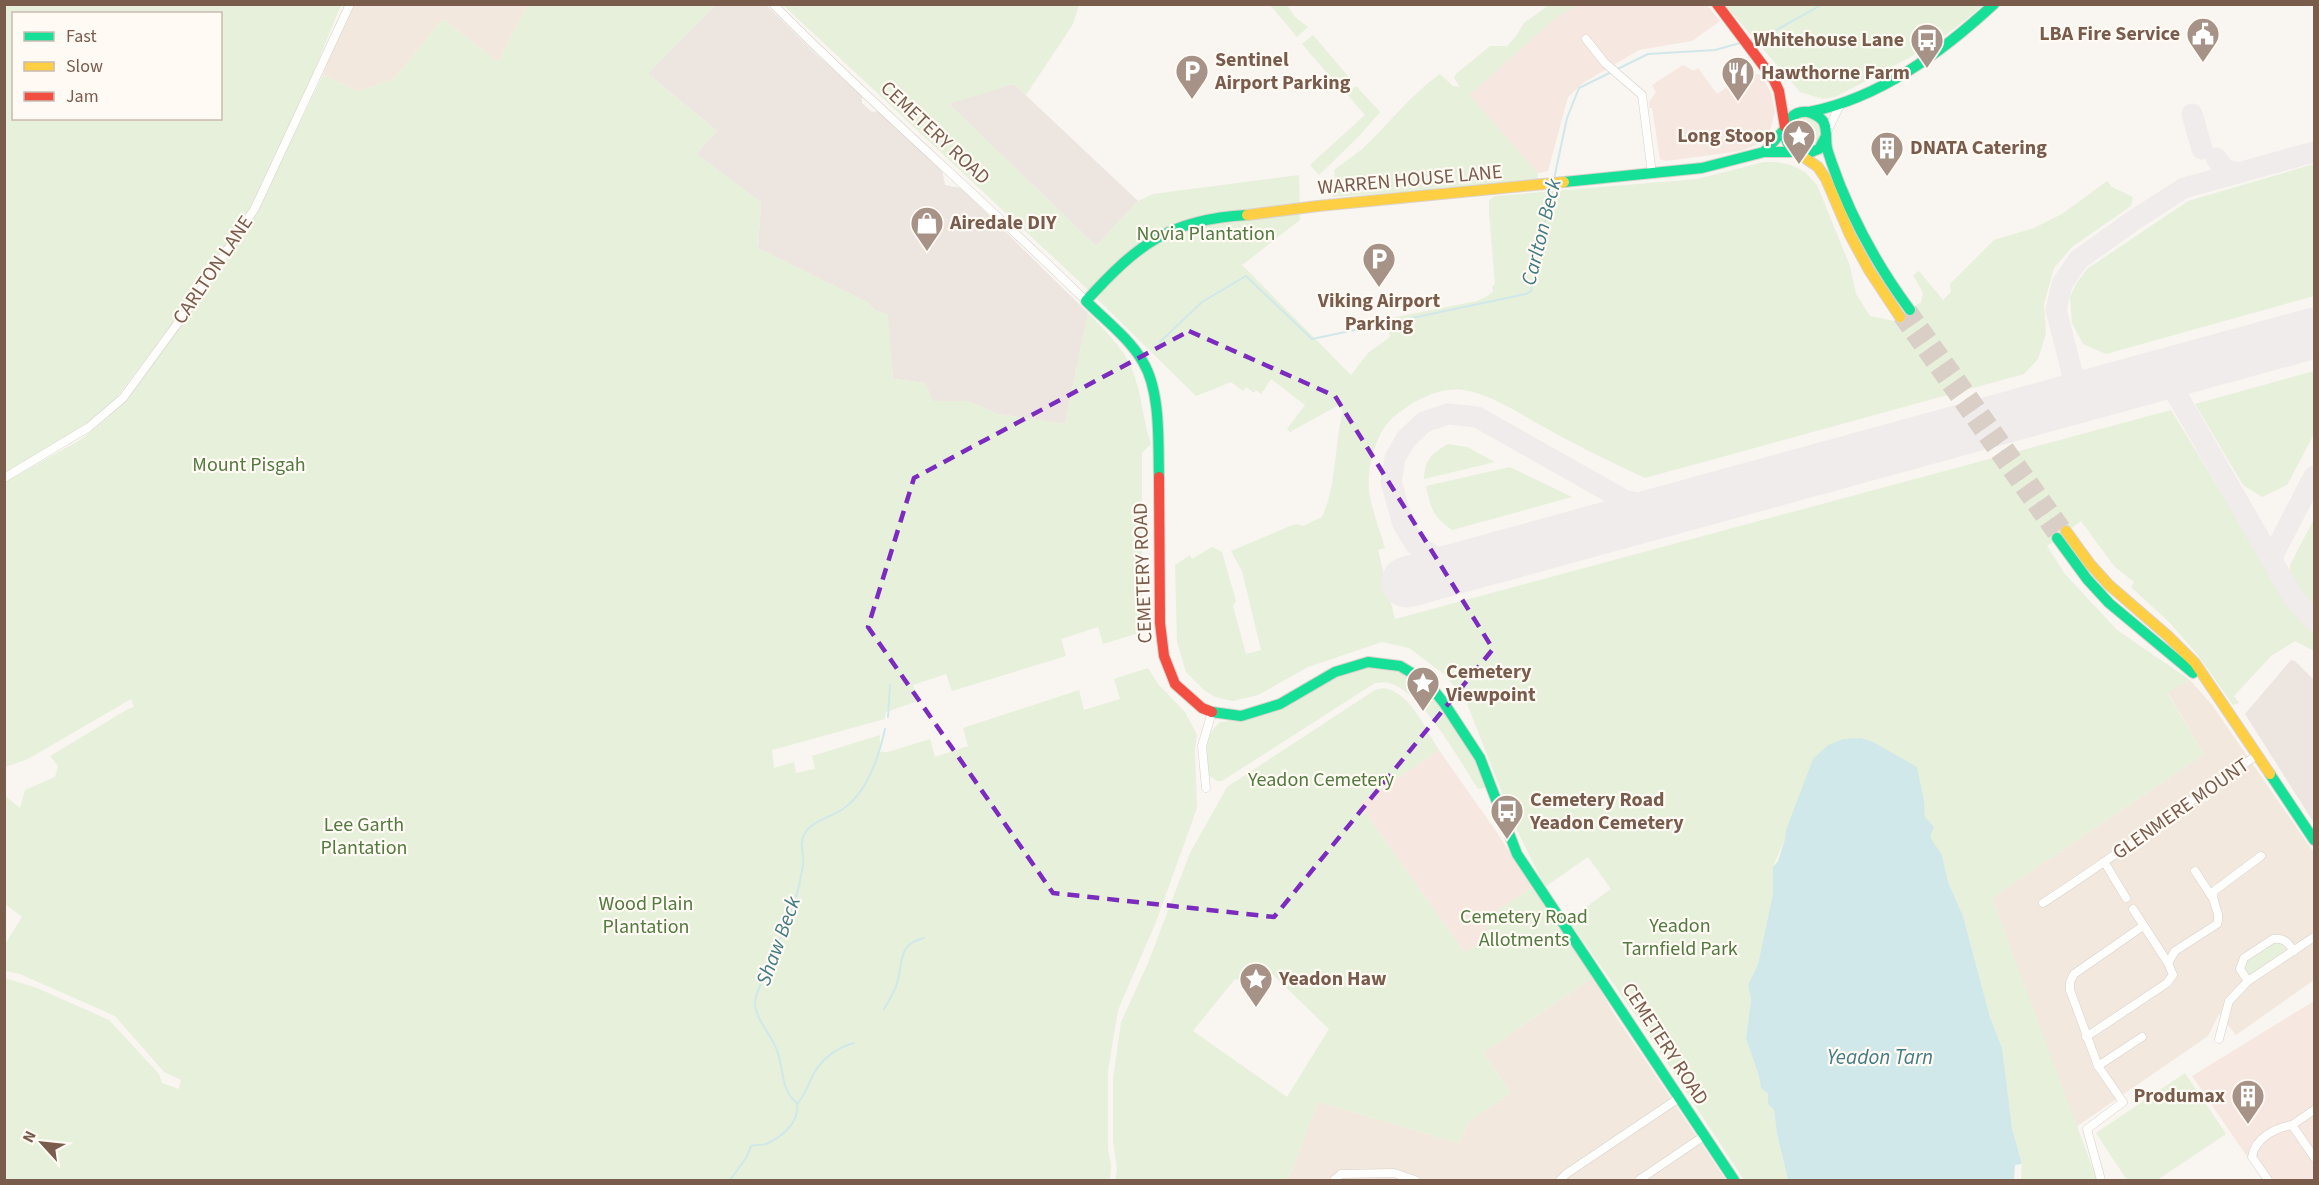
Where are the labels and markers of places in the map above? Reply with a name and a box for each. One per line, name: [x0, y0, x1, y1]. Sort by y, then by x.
public building icon: LBA Fire Service: [2185, 16, 2221, 63]
place label: LBA Fire Service: [2039, 20, 2180, 48]
bus stop icon: Whitehouse Lane: [1909, 22, 1945, 69]
place label: Whitehouse Lane: [1753, 26, 1904, 54]
place label: Sentinel Airport Parking: [1214, 46, 1351, 97]
parking icon: Sentinel Airport Parking: [1174, 53, 1210, 100]
restaurant icon: Hawthorne Farm: [1720, 55, 1756, 102]
place label: Hawthorne Farm: [1761, 59, 1910, 87]
place icon: Long Stoop: [1781, 118, 1817, 165]
place label: Long Stoop: [1677, 122, 1776, 150]
building icon: DNATA Catering: [1869, 130, 1905, 177]
place label: DNATA Catering: [1910, 134, 2047, 162]
shop icon: Airedale DIY: [909, 205, 945, 252]
place label: Airedale DIY: [949, 209, 1057, 237]
parking icon: Viking Airport Parking: [1361, 241, 1397, 288]
place label: Viking Airport Parking: [1317, 287, 1441, 338]
place label: Cemetery Viewpoint: [1445, 658, 1536, 709]
place icon: Cemetery Viewpoint: [1405, 665, 1441, 712]
place label: Cemetery Road Yeadon Cemetery: [1529, 786, 1684, 837]
bus stop icon: Cemetery Road Yeadon Cemetery: [1489, 793, 1525, 840]
place icon: Yeadon Haw: [1238, 961, 1274, 1008]
place label: Yeadon Haw: [1278, 965, 1387, 993]
building icon: Produmax: [2230, 1078, 2266, 1125]
place label: Produmax: [2133, 1082, 2225, 1110]

